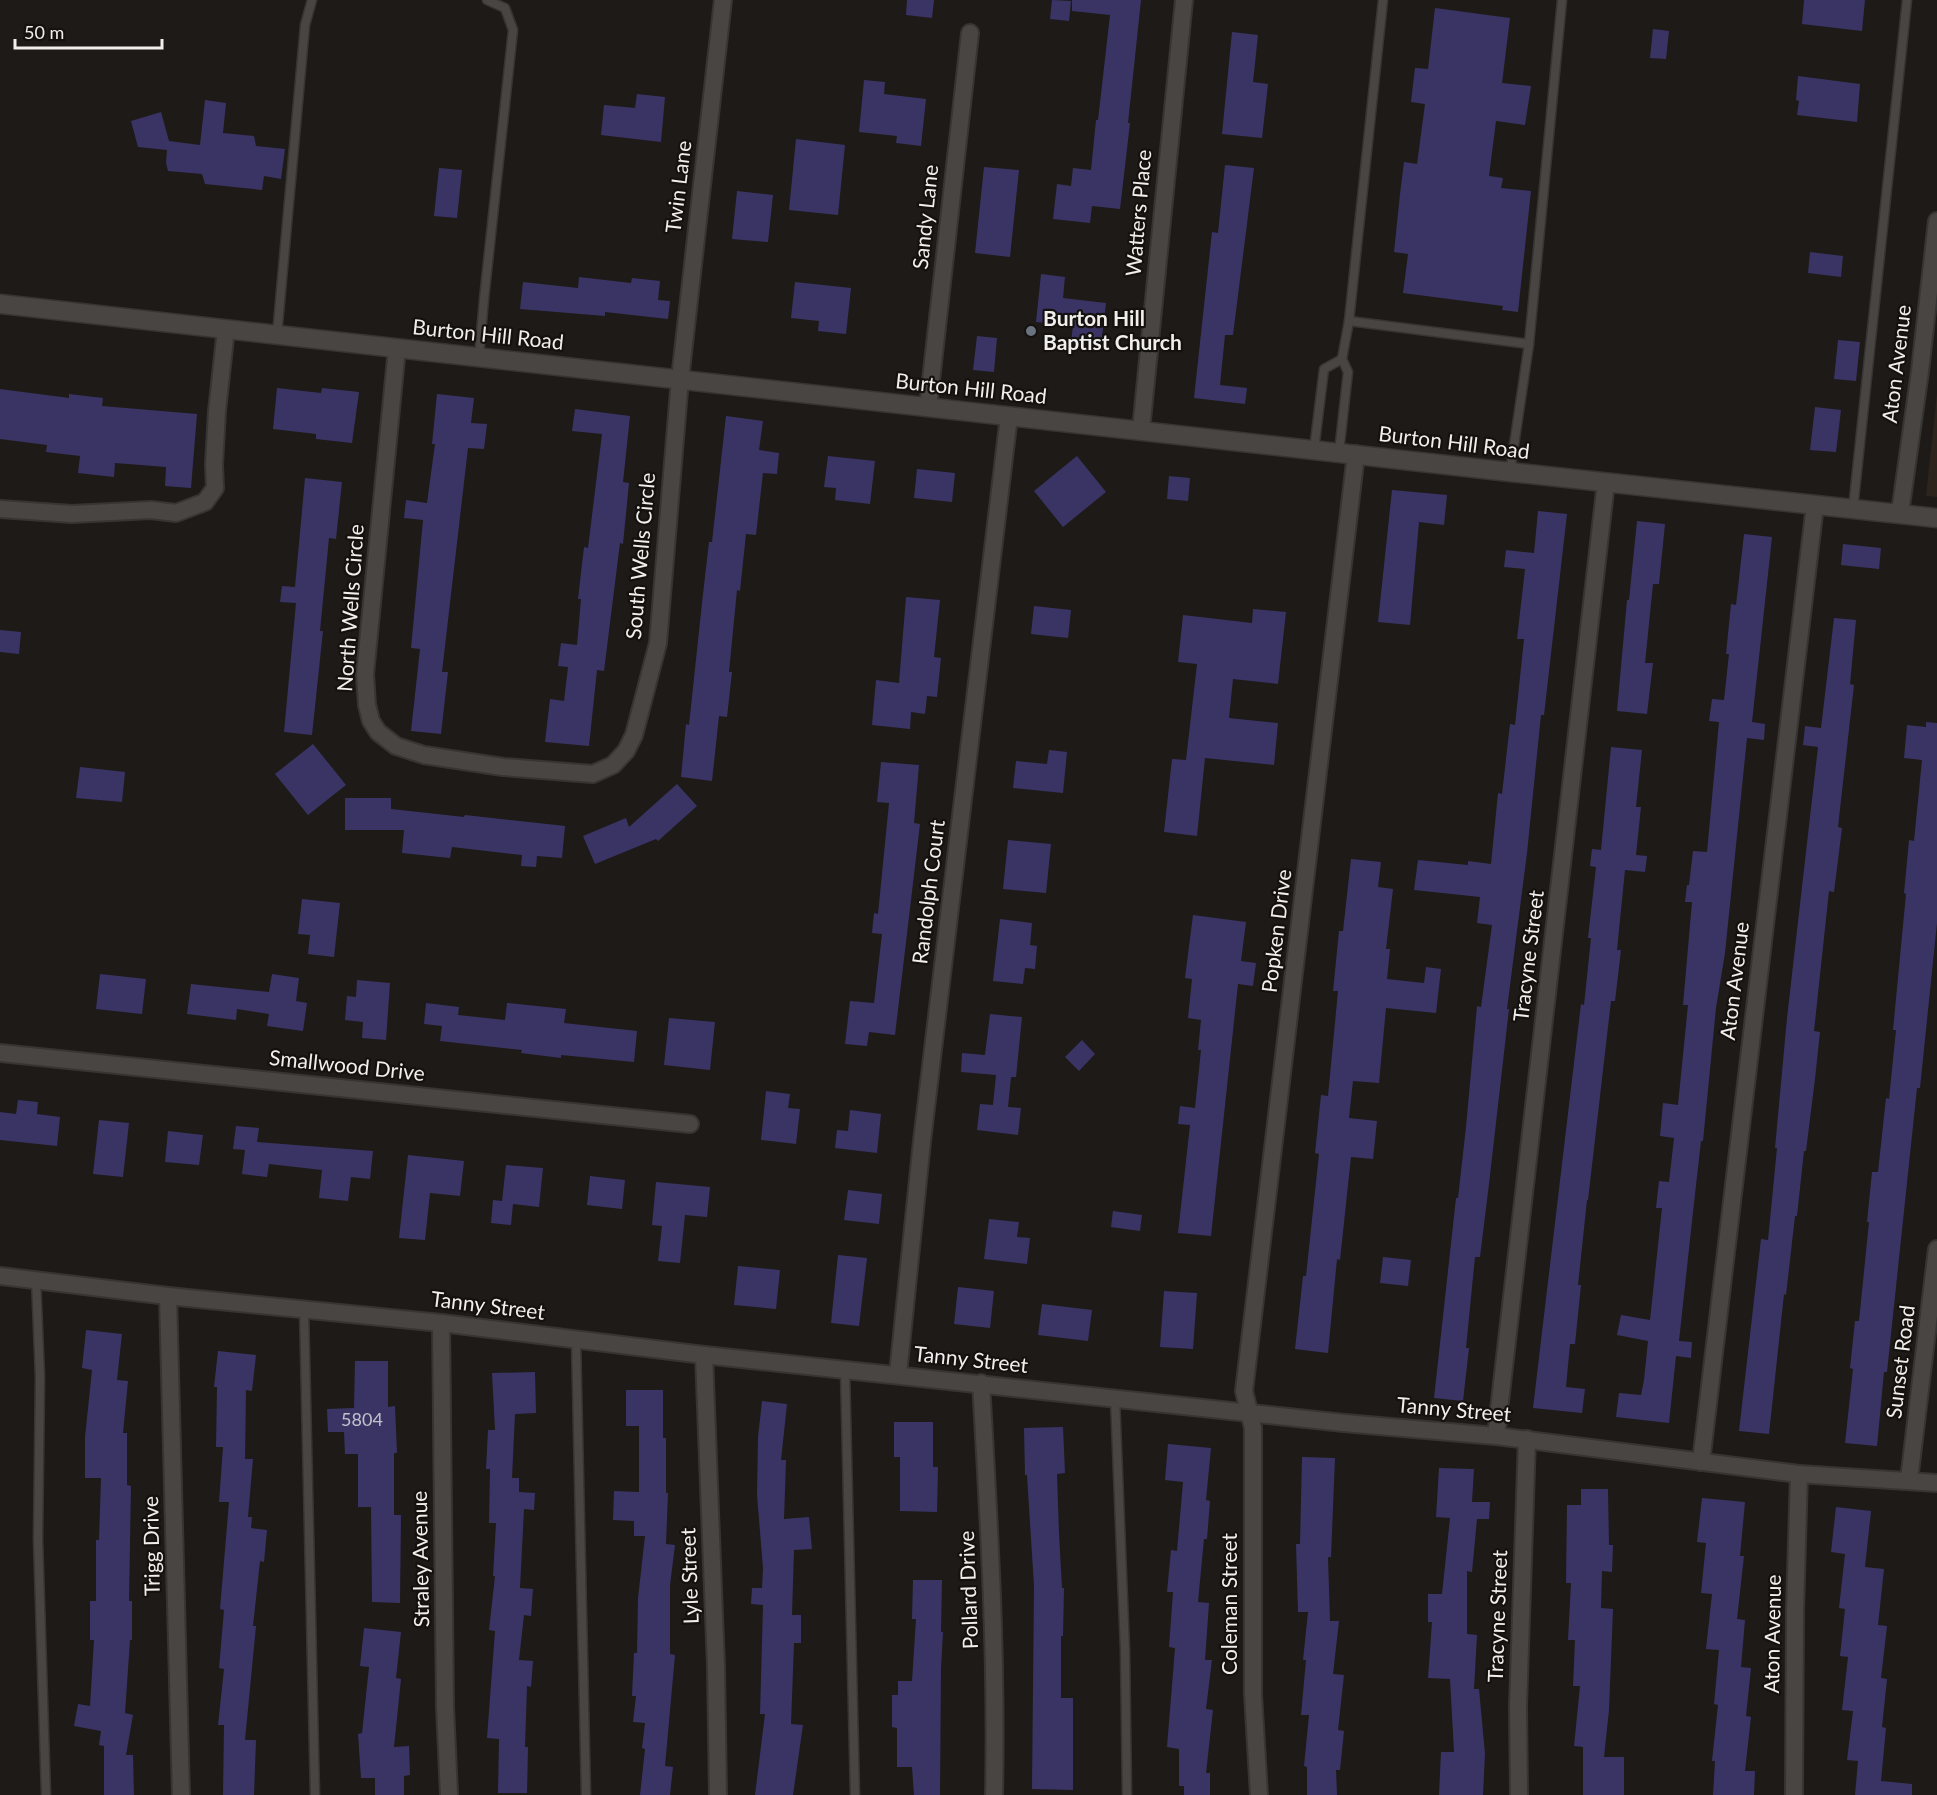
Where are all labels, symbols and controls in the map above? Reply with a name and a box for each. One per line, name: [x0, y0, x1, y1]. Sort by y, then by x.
scale bar: [15, 12, 162, 50]
text: 50 m: [24, 21, 64, 43]
street label: Twin Lane: [659, 139, 696, 235]
street label: Watters Place: [1120, 148, 1155, 277]
street label: Sandy Lane: [907, 163, 942, 270]
street label: Aton Avenue: [1876, 303, 1915, 424]
place label: Burton Hill Baptist Church: [1043, 305, 1182, 354]
street label: Burton Hill Road: [411, 313, 565, 354]
marker: Burton Hill Baptist Church: [1024, 324, 1038, 338]
street label: Burton Hill Road: [894, 367, 1048, 408]
street label: Burton Hill Road: [1377, 420, 1531, 463]
street label: South Wells Circle: [620, 471, 659, 640]
street label: North Wells Circle: [331, 523, 368, 693]
street label: Randolph Court: [906, 818, 949, 965]
street label: Popken Drive: [1256, 868, 1295, 994]
street label: Tracyne Street: [1507, 888, 1548, 1023]
street label: Aton Avenue: [1714, 920, 1753, 1041]
street label: Smallwood Drive: [268, 1044, 426, 1085]
street label: Tanny Street: [430, 1285, 547, 1324]
street label: Sunset Road: [1880, 1304, 1919, 1420]
street label: Tanny Street: [913, 1340, 1030, 1377]
street label: Tanny Street: [1396, 1391, 1513, 1426]
house number: 5804: [341, 1408, 383, 1430]
street label: Straley Avenue: [406, 1490, 433, 1628]
street label: Trigg Drive: [137, 1496, 164, 1596]
street label: Lyle Street: [674, 1527, 703, 1625]
street label: Pollard Drive: [953, 1530, 982, 1650]
street label: Coleman Street: [1216, 1533, 1241, 1675]
street label: Tracyne Street: [1482, 1549, 1511, 1683]
street label: Aton Avenue: [1758, 1574, 1785, 1694]

